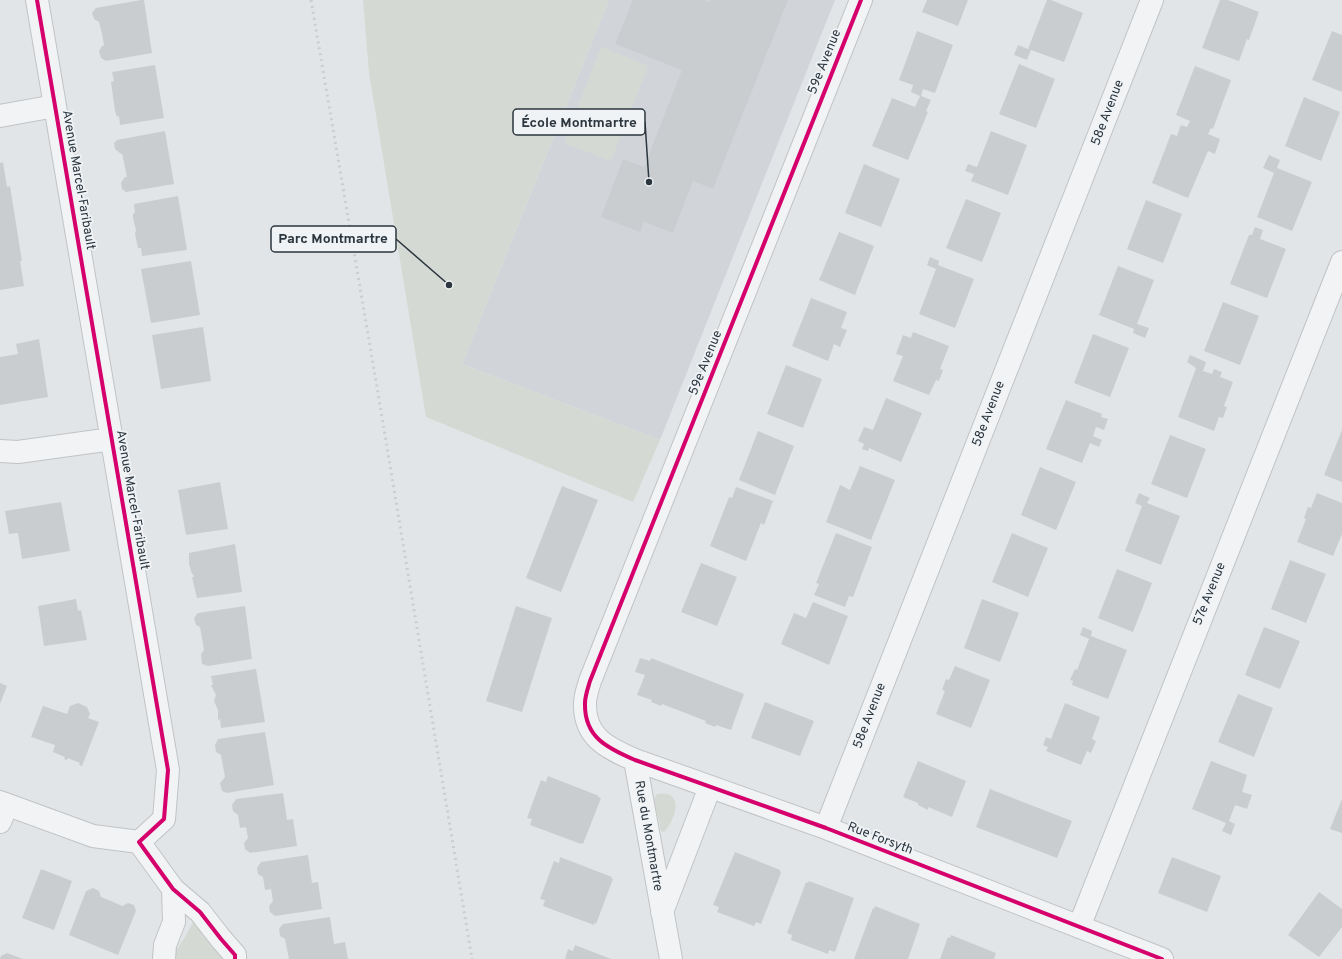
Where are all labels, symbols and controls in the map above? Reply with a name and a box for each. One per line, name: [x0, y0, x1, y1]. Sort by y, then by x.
street label: 59e Avenue: [805, 27, 845, 97]
street label: 58e Avenue: [1088, 78, 1128, 148]
street label: Avenue Marcel-Faribault: [58, 109, 98, 251]
callout: École Montmartre: [513, 109, 645, 135]
text: École Montmartre: [521, 114, 637, 132]
callout: Parc Montmartre: [271, 226, 396, 252]
text: Parc Montmartre: [278, 231, 388, 248]
street label: 59e Avenue: [686, 328, 726, 398]
street label: 58e Avenue: [969, 379, 1009, 449]
street label: Avenue Marcel-Faribault: [112, 429, 152, 571]
street label: 57e Avenue: [1190, 560, 1230, 628]
street label: 58e Avenue: [850, 681, 890, 751]
street label: Rue du Montmartre: [630, 779, 666, 893]
street label: Rue Forsyth: [845, 819, 915, 859]

